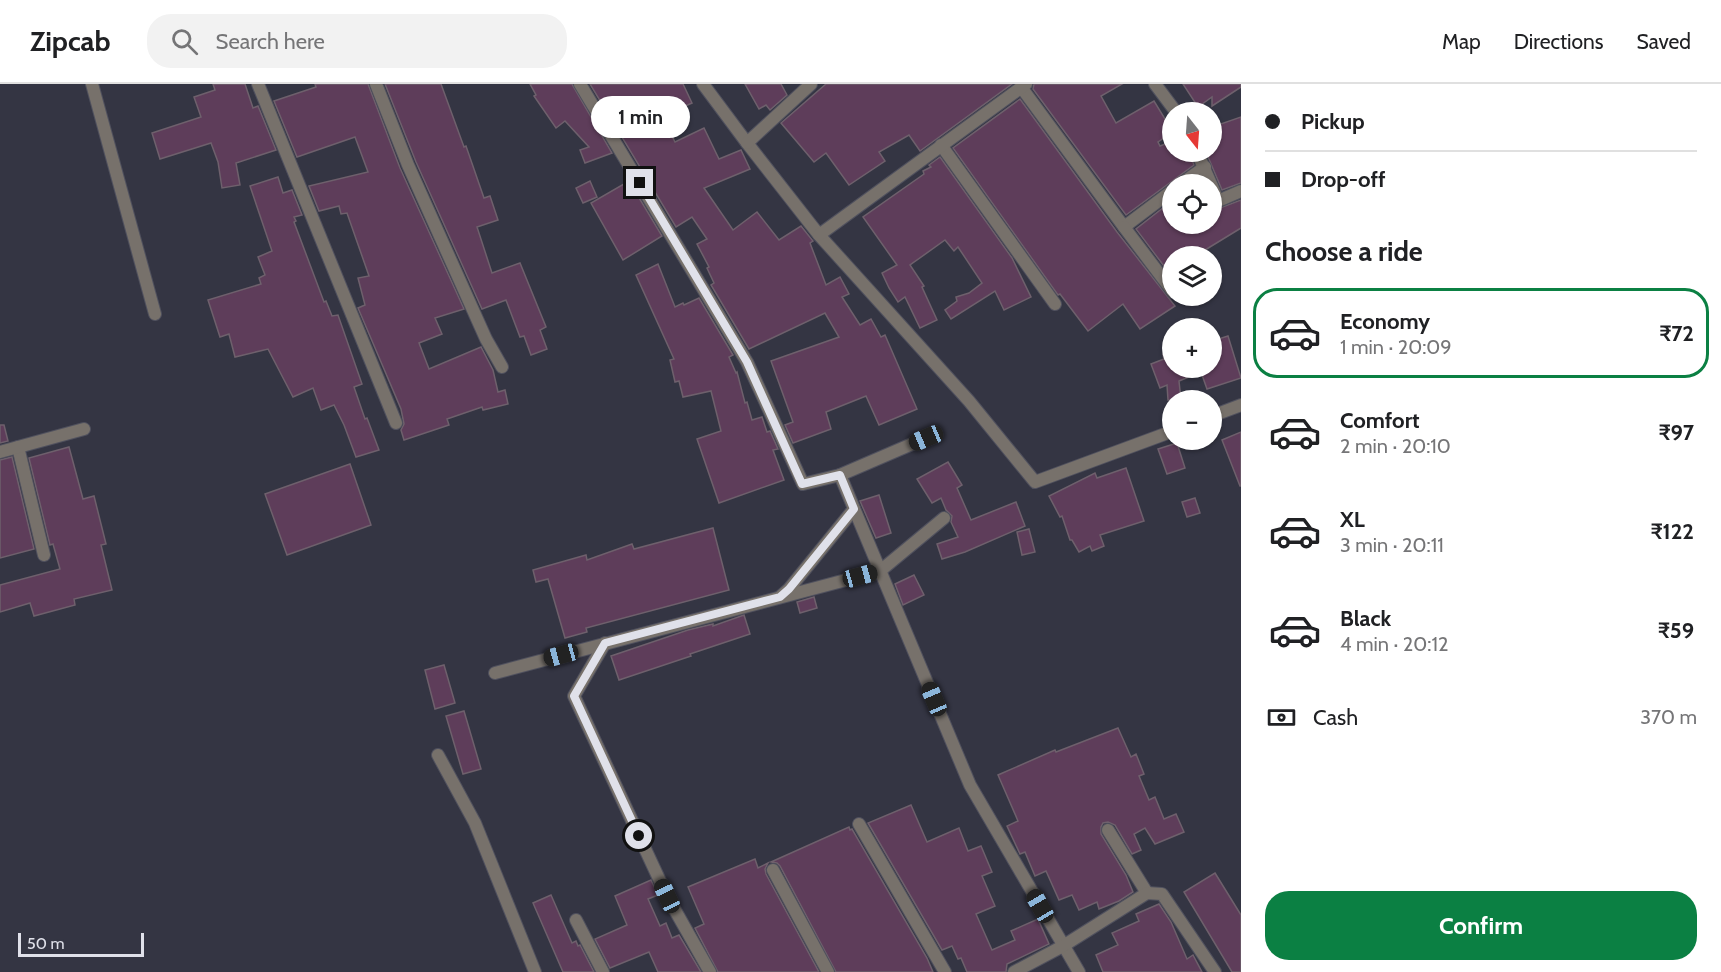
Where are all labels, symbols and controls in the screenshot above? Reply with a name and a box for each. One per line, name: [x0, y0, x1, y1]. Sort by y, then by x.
search box: [147, 14, 567, 68]
text: Zipcab: [30, 24, 111, 58]
icon: search: [168, 25, 201, 58]
text: Search here: [216, 28, 325, 55]
text: Map: [1442, 29, 1481, 54]
text: Directions: [1514, 29, 1603, 54]
text: Saved: [1636, 29, 1691, 54]
callout: 1 min: [590, 96, 690, 138]
north arrow: [1162, 102, 1222, 162]
map controls: [1162, 102, 1222, 450]
text: 1 min: [618, 105, 663, 129]
text: Pickup: [1301, 108, 1365, 135]
text: Drop-off: [1301, 166, 1385, 193]
route end: [626, 169, 653, 196]
button: locate: [1162, 174, 1222, 234]
text: Choose a ride: [1265, 235, 1423, 268]
button: layers: [1162, 246, 1222, 306]
icon: car: [1268, 306, 1322, 360]
text: Economy: [1340, 308, 1430, 335]
button: +: [1162, 318, 1222, 378]
text: ₹72: [1659, 320, 1694, 347]
text: 1 min · 20:09: [1340, 335, 1452, 359]
button: −: [1162, 390, 1222, 450]
icon: car: [1268, 405, 1322, 459]
text: Comfort: [1340, 407, 1419, 434]
text: ₹97: [1658, 419, 1694, 446]
car: [906, 423, 946, 453]
text: 2 min · 20:10: [1340, 434, 1451, 458]
icon: car: [1268, 504, 1322, 558]
text: XL: [1340, 506, 1365, 533]
text: ₹122: [1651, 518, 1694, 545]
text: 3 min · 20:11: [1340, 533, 1444, 557]
car: [840, 563, 880, 589]
icon: car: [1268, 603, 1322, 657]
text: Black: [1340, 605, 1391, 632]
text: ₹59: [1658, 617, 1694, 644]
text: 4 min · 20:12: [1340, 632, 1448, 656]
car: [541, 642, 581, 668]
car: [919, 679, 949, 719]
icon: cash: [1265, 701, 1298, 734]
text: Cash: [1313, 704, 1358, 731]
text: 370 m: [1640, 705, 1697, 729]
route start: [625, 822, 652, 849]
car: [651, 876, 683, 916]
car: [1023, 886, 1057, 926]
button: Confirm: [1265, 891, 1697, 960]
scale bar: [18, 930, 144, 958]
text: 50 m: [27, 934, 64, 953]

